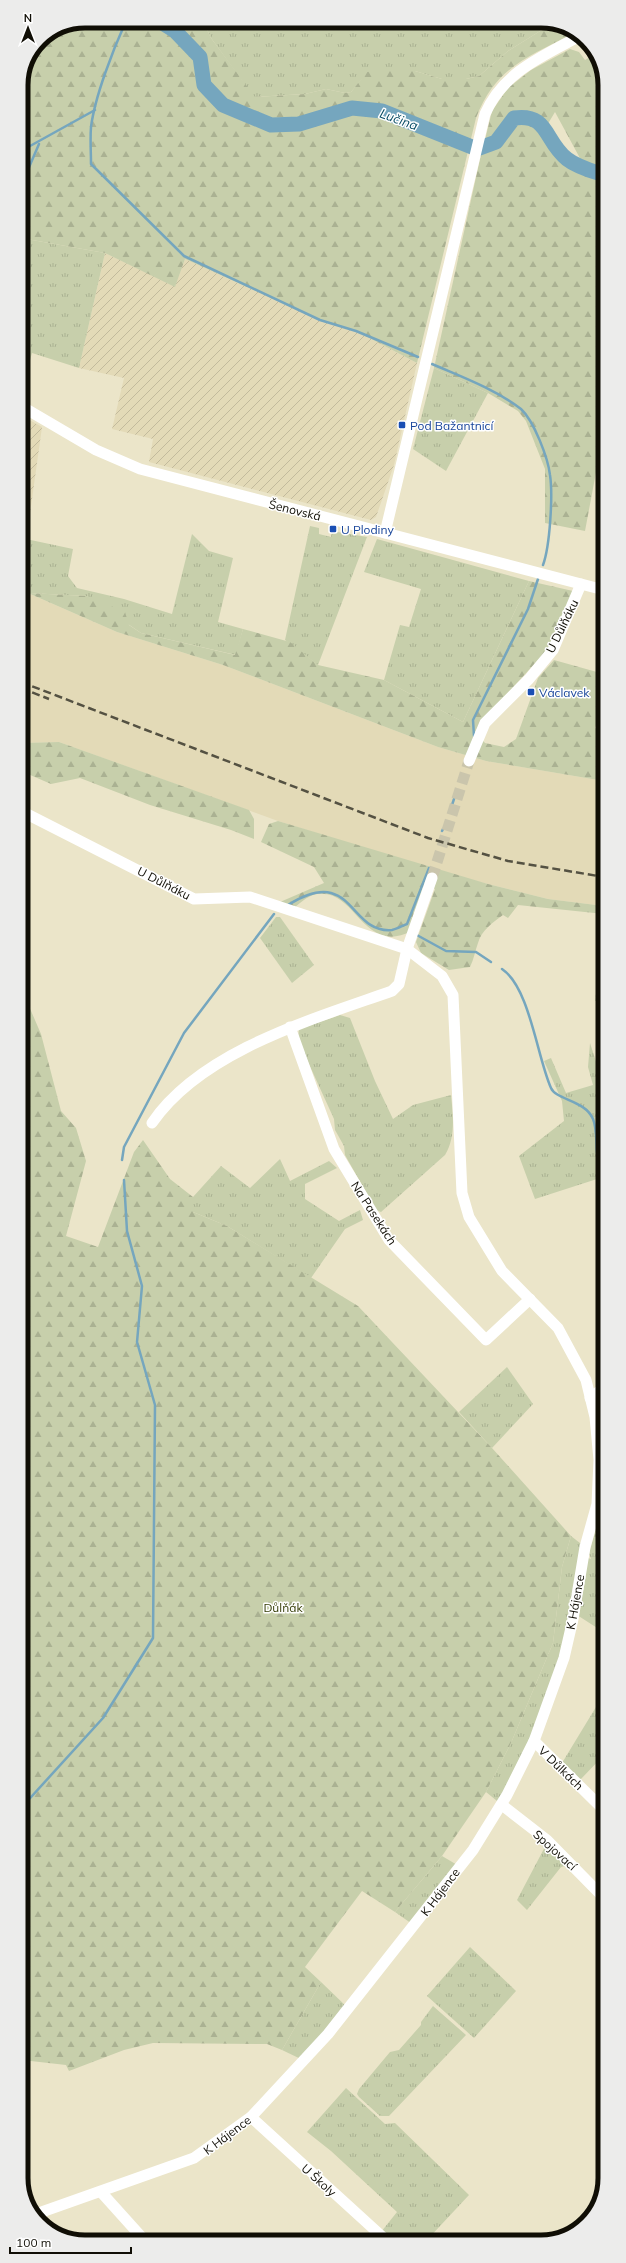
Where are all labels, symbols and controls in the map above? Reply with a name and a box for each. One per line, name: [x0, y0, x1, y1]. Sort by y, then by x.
north arrow: [8, 8, 48, 48]
text: N: [24, 11, 32, 25]
water label: Lučina: [378, 105, 420, 133]
place label: Pod Bažantnicí: [410, 418, 495, 433]
marker: Pod Bažantnicí: [397, 420, 407, 430]
street label: Šenovská: [267, 496, 323, 524]
place label: U Plodiny: [341, 522, 394, 537]
marker: U Plodiny: [328, 524, 338, 534]
street label: U Důlňáku: [543, 597, 581, 655]
place label: Václavek: [539, 685, 590, 700]
marker: Václavek: [526, 687, 536, 697]
street label: U Důlňáku: [135, 863, 193, 903]
street label: Na Pasekách: [348, 1178, 400, 1248]
street label: K Hájence: [563, 1573, 587, 1631]
park label: Důlňák: [263, 1600, 303, 1615]
street label: V Důlkách: [535, 1743, 587, 1793]
street label: Spojovací: [530, 1827, 581, 1874]
street label: K Hájence: [417, 1865, 463, 1919]
street label: K Hájence: [200, 2112, 254, 2158]
street label: U Školy: [299, 2161, 340, 2200]
scale bar: [10, 2229, 131, 2255]
text: 100 m: [16, 2235, 51, 2250]

